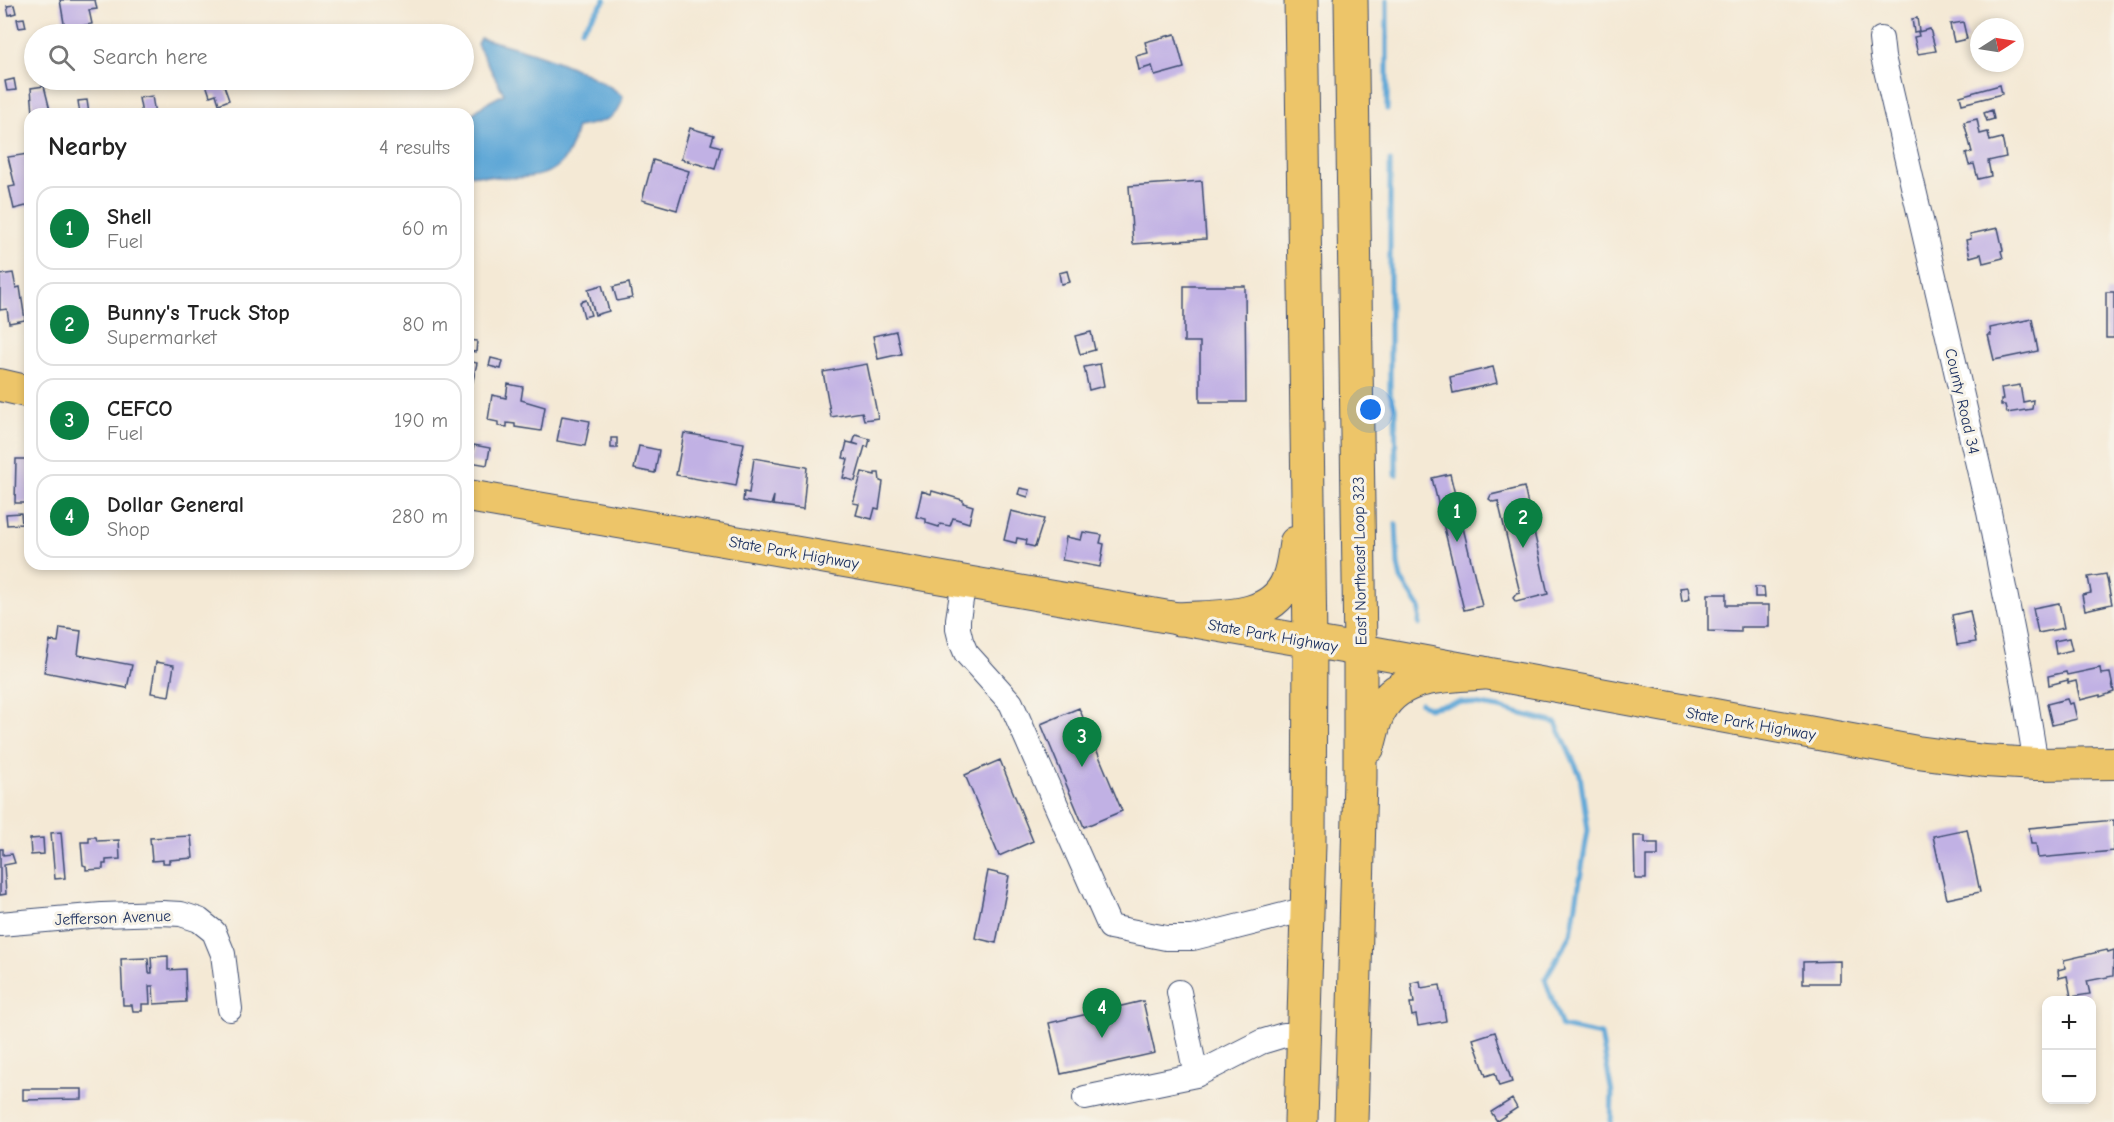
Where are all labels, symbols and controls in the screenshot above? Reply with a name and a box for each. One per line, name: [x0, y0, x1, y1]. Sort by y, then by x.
north arrow: [1970, 18, 2024, 72]
search box: [24, 24, 474, 90]
icon: search: [45, 41, 78, 74]
text: Search here: [93, 44, 208, 70]
text: Nearby: [48, 132, 127, 162]
text: 4 results: [379, 136, 450, 159]
text: Shell: [107, 204, 152, 230]
text: 1: [66, 217, 73, 240]
text: 60 m: [402, 217, 448, 240]
text: Fuel: [107, 230, 143, 253]
text: Bunny's Truck Stop: [107, 300, 290, 326]
text: 2: [65, 313, 74, 336]
text: 80 m: [402, 313, 448, 336]
text: Supermarket: [107, 326, 217, 349]
street label: County Road 34: [1941, 347, 1983, 456]
your location: [1356, 395, 1385, 424]
text: CEFCO: [107, 396, 172, 422]
text: 3: [65, 409, 74, 432]
text: 190 m: [394, 409, 448, 432]
text: Fuel: [107, 422, 143, 445]
street label: East Northeast Loop 323: [1350, 476, 1370, 646]
text: Dollar General: [107, 492, 244, 518]
pin: 1: [1438, 492, 1476, 542]
pin: 2: [1504, 498, 1543, 548]
text: 4: [65, 505, 74, 528]
text: 280 m: [392, 505, 448, 528]
text: Shop: [107, 518, 150, 541]
street label: State Park Highway: [727, 533, 861, 573]
street label: State Park Highway: [1206, 616, 1340, 656]
street label: State Park Highway: [1684, 704, 1818, 744]
pin: 3: [1062, 718, 1102, 767]
street label: Jefferson Avenue: [55, 907, 171, 929]
pin: 4: [1082, 988, 1122, 1038]
map controls: [2042, 996, 2096, 1104]
button: +: [2042, 996, 2096, 1050]
button: −: [2042, 1050, 2096, 1104]

